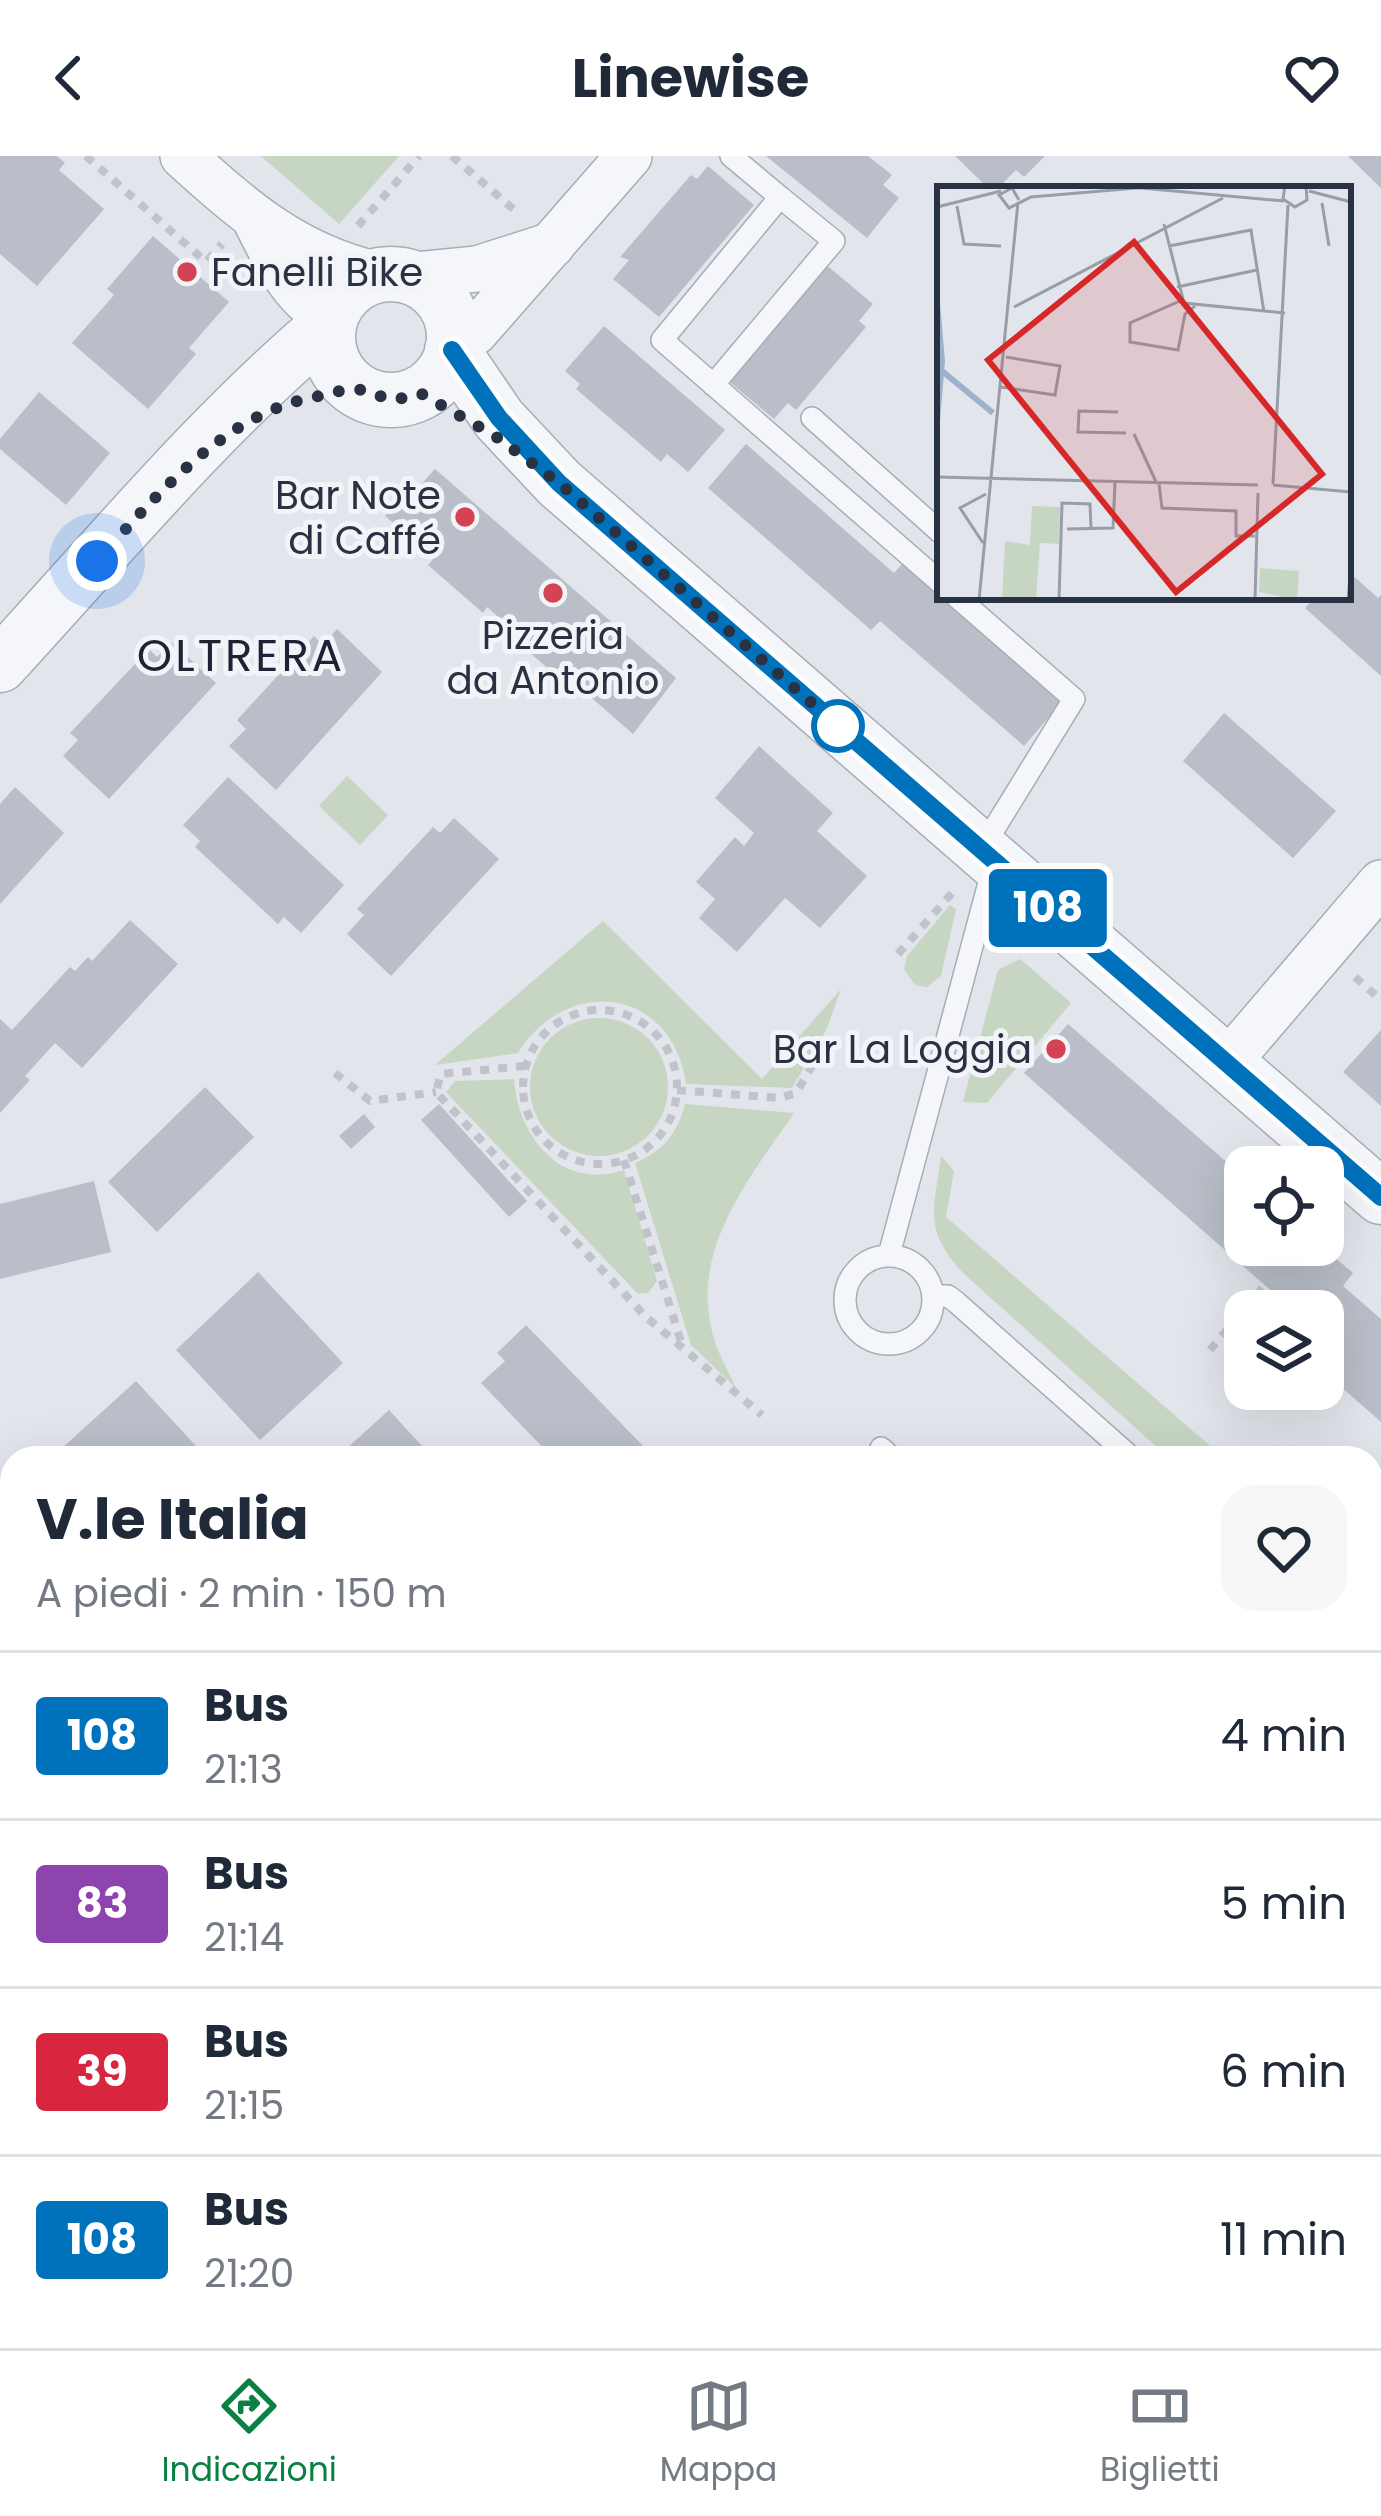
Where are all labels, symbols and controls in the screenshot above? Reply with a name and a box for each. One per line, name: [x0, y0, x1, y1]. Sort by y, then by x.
text: Linewise: [572, 40, 809, 116]
icon: back: [36, 45, 102, 111]
icon: heart: [1279, 45, 1345, 111]
inset map: [937, 186, 1351, 600]
place label: Fanelli Bike: [211, 245, 423, 300]
marker: Fanelli Bike: [174, 259, 200, 285]
place label: Bar Note di Caffé: [275, 468, 441, 568]
marker: Bar Note di Caffé: [452, 504, 478, 530]
your location: [67, 531, 127, 591]
marker: Pizzeria da Antonio: [540, 580, 566, 606]
place label: Pizzeria da Antonio: [446, 608, 660, 708]
district label: OLTRERA: [137, 624, 345, 687]
unlabelled marker: [813, 701, 863, 751]
line badge: 108: [979, 869, 1117, 947]
text: 108: [1013, 878, 1083, 937]
place label: Bar La Loggia: [773, 1022, 1032, 1077]
marker: Bar La Loggia: [1043, 1036, 1069, 1062]
map controls: [1224, 1146, 1344, 1410]
button: locate: [1224, 1146, 1344, 1266]
button: layers: [1224, 1290, 1344, 1410]
text: V.le Italia: [36, 1479, 309, 1559]
button: heart: [1221, 1485, 1347, 1611]
text: A piedi · 2 min · 150 m: [36, 1566, 447, 1621]
text: Bus: [204, 1674, 289, 1737]
text: 4 min: [1220, 1704, 1347, 1767]
text: 108: [67, 1706, 137, 1765]
text: 21:13: [204, 1742, 283, 1797]
text: Bus: [204, 1842, 289, 1905]
text: 5 min: [1221, 1872, 1347, 1935]
text: 83: [76, 1874, 128, 1933]
text: 21:14: [204, 1910, 284, 1965]
text: Bus: [204, 2010, 289, 2073]
text: 6 min: [1220, 2040, 1347, 2103]
text: 39: [76, 2042, 128, 2101]
text: 21:15: [204, 2078, 284, 2133]
text: Bus: [204, 2178, 289, 2241]
text: 11 min: [1220, 2208, 1347, 2271]
text: 108: [67, 2210, 137, 2269]
text: 21:20: [204, 2246, 294, 2301]
tab: Indicazioni: [161, 2373, 337, 2495]
tab: Mappa: [660, 2373, 777, 2495]
tab: Biglietti: [1100, 2373, 1220, 2495]

